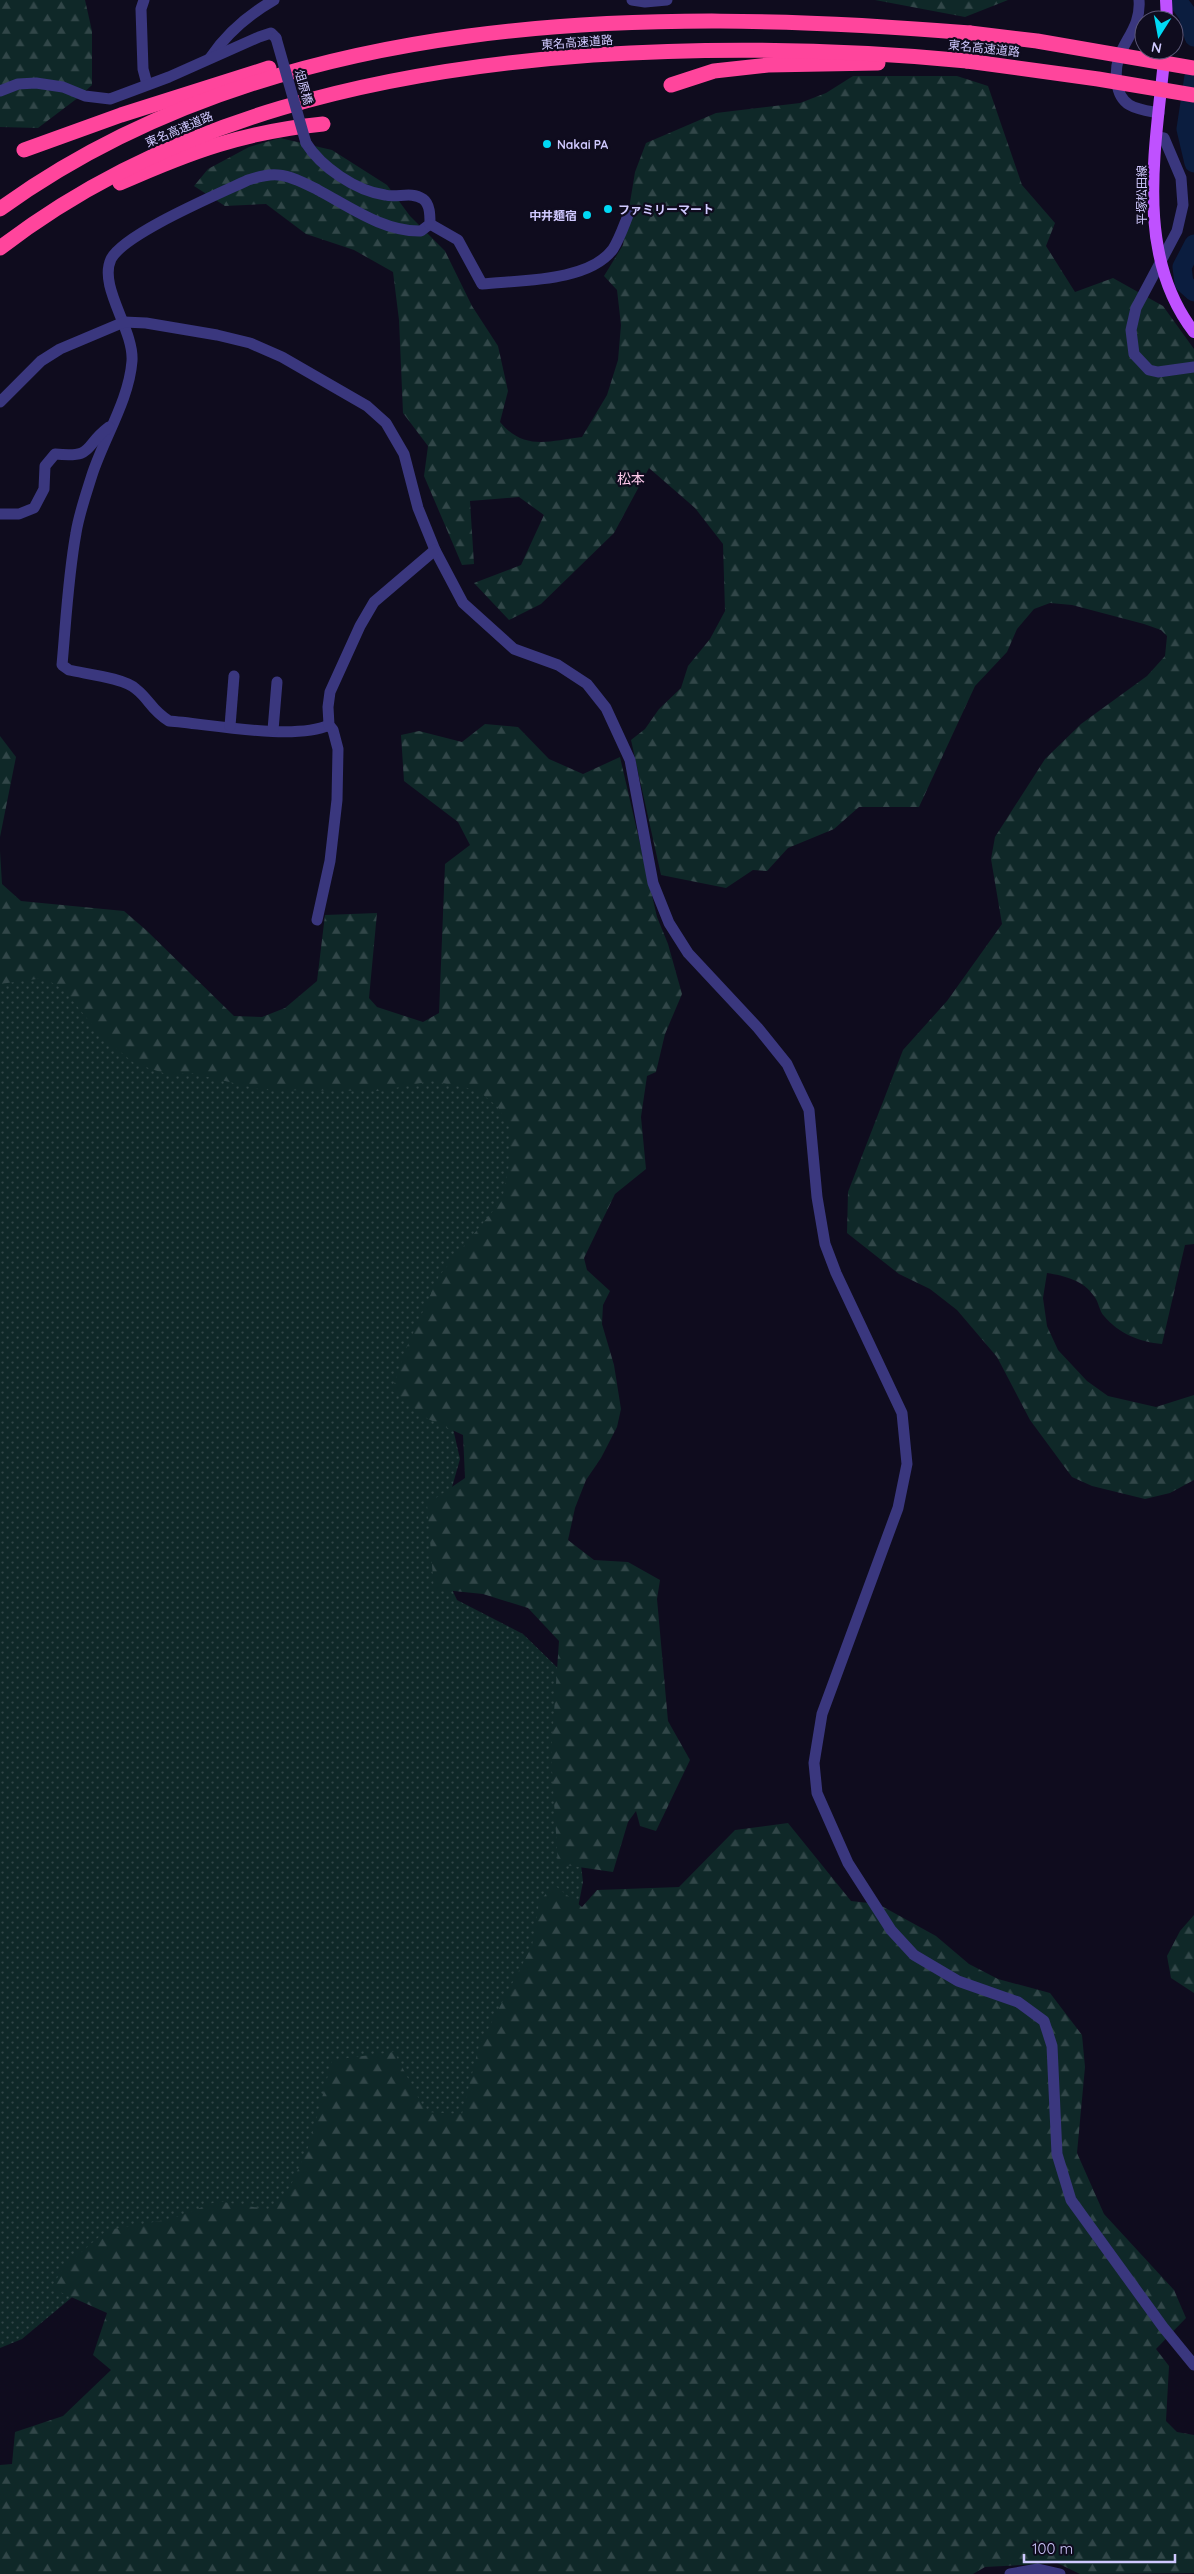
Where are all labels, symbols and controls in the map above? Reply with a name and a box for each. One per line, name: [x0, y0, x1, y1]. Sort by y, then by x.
north arrow: [1134, 10, 1184, 60]
street label: 東名高速道路: [541, 32, 613, 52]
street label: 東名高速道路: [947, 37, 1021, 59]
text: N: [1150, 38, 1163, 58]
street label: 俎原橋: [292, 68, 316, 106]
street label: 東名高速道路: [143, 108, 215, 150]
place label: Nakai PA: [557, 137, 609, 152]
marker: Nakai PA: [541, 138, 553, 150]
street label: 平塚松田線: [1134, 165, 1149, 225]
place label: ファミリーマート: [618, 202, 714, 217]
marker: ファミリーマート: [602, 203, 614, 215]
place label: 中井麺宿: [529, 208, 577, 223]
marker: 中井麺宿: [581, 209, 593, 221]
district label: 松本: [617, 470, 645, 488]
scale bar: [1024, 2532, 1175, 2564]
text: 100 m: [1032, 2539, 1073, 2558]

